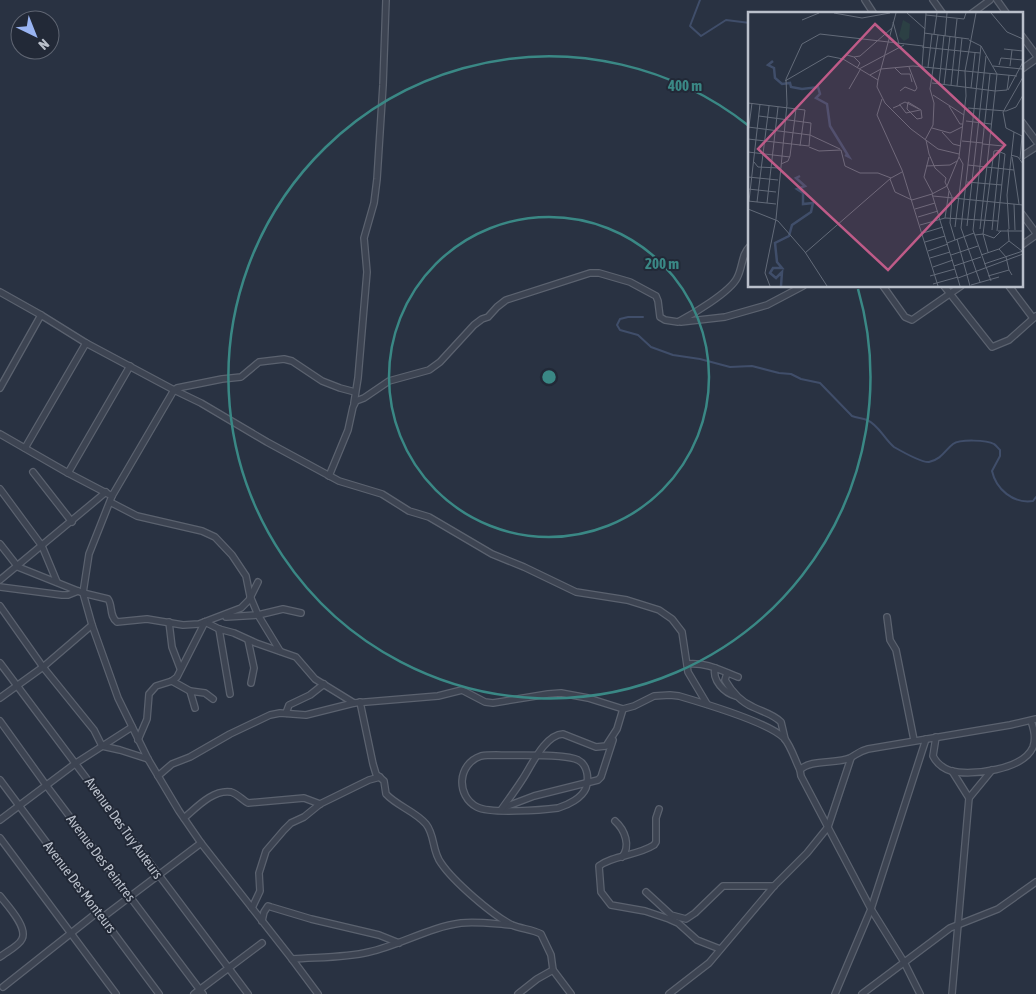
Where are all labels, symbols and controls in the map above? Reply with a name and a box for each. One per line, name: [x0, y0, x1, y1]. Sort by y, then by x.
north arrow: [10, 10, 60, 60]
inset map: [748, 12, 1024, 288]
text: N: [35, 36, 52, 53]
text: 400 m: [667, 77, 702, 94]
text: 200 m: [645, 255, 679, 272]
centre of rings: [540, 368, 558, 386]
street label: Avenue Des Tuy Auteurs: [82, 774, 166, 882]
street label: Avenue Des Peintres: [63, 812, 139, 904]
street label: Avenue Des Monteurs: [40, 838, 120, 936]

